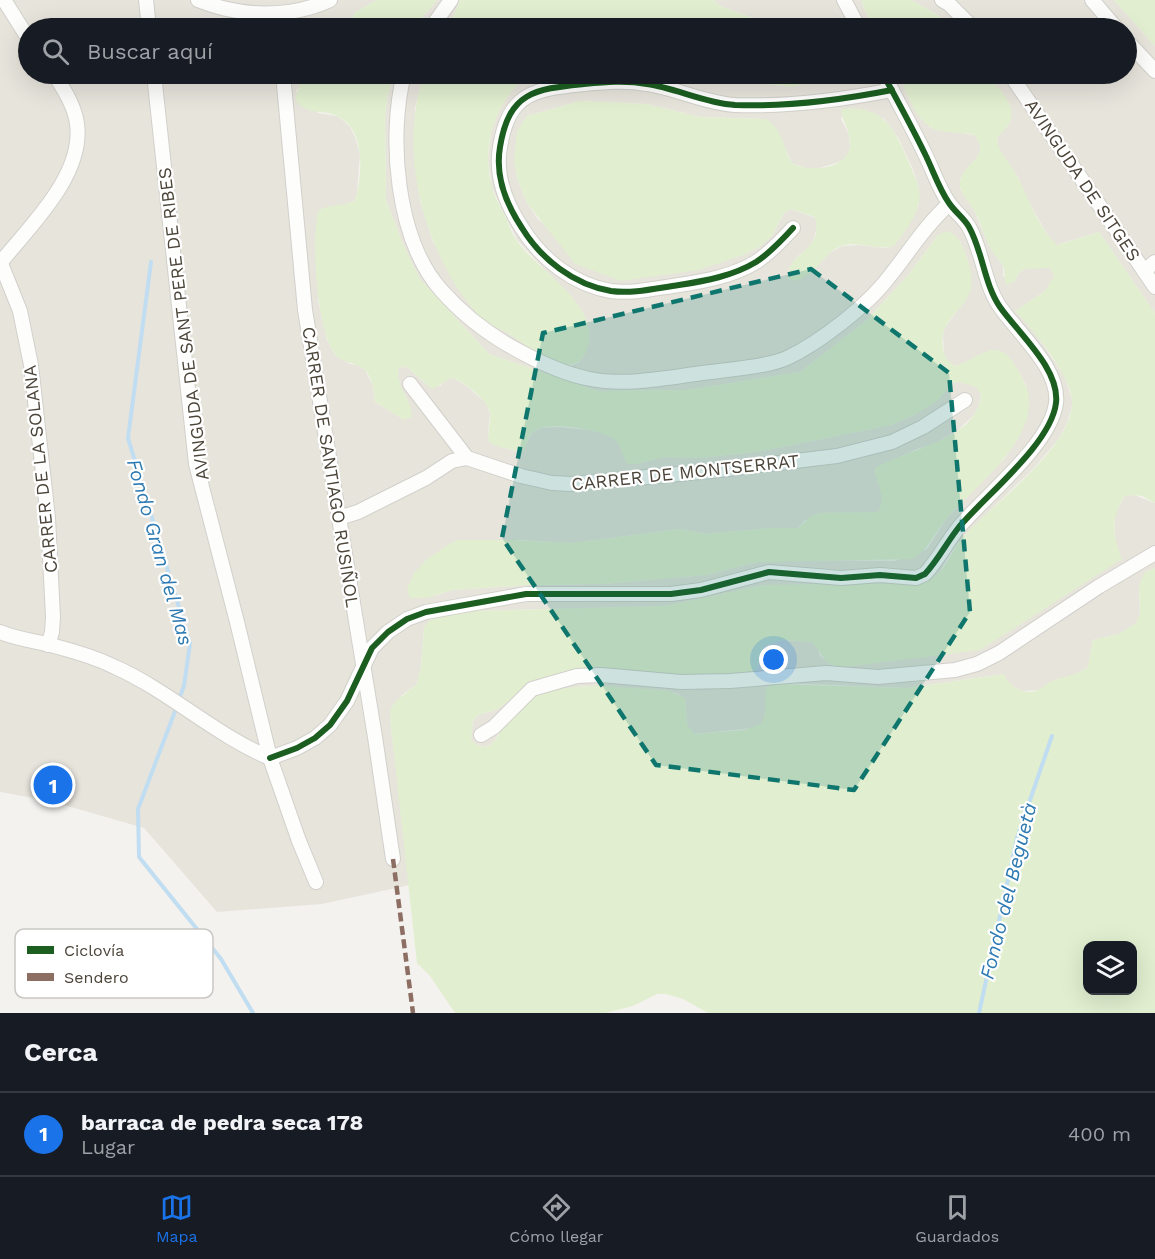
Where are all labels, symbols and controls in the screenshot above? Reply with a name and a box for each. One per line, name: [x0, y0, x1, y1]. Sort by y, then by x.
search box: [18, 18, 1137, 84]
icon: search: [39, 35, 72, 68]
text: Buscar aquí: [87, 39, 213, 64]
street label: AVINGUDA DE SITGES: [1021, 95, 1145, 265]
street label: AVINGUDA DE SANT PERE DE RIBES: [153, 166, 213, 482]
street label: CARRER DE SANTIAGO RUSIÑOL: [298, 325, 364, 609]
street label: CARRER DE LA SOLANA: [19, 364, 61, 574]
street label: CARRER DE MONTSERRAT: [570, 450, 800, 494]
water label: Fondo Gran del Mas: [122, 456, 198, 648]
your location: [759, 645, 788, 674]
pin: 1: [34, 762, 72, 808]
water label: Fondo del Beguetà: [974, 800, 1042, 982]
legend: [15, 929, 213, 998]
text: Ciclovía: [64, 941, 124, 960]
map controls: [1083, 941, 1137, 995]
button: layers: [1083, 941, 1137, 995]
text: Sendero: [64, 968, 129, 987]
text: Cerca: [24, 1037, 98, 1067]
text: barraca de pedra seca 178: [81, 1110, 363, 1135]
text: 1: [39, 1122, 48, 1146]
text: 400 m: [1068, 1122, 1131, 1146]
text: Lugar: [81, 1135, 135, 1159]
tab: Mapa: [156, 1191, 198, 1246]
tab: Cómo llegar: [509, 1191, 603, 1246]
tab: Guardados: [915, 1191, 999, 1246]

